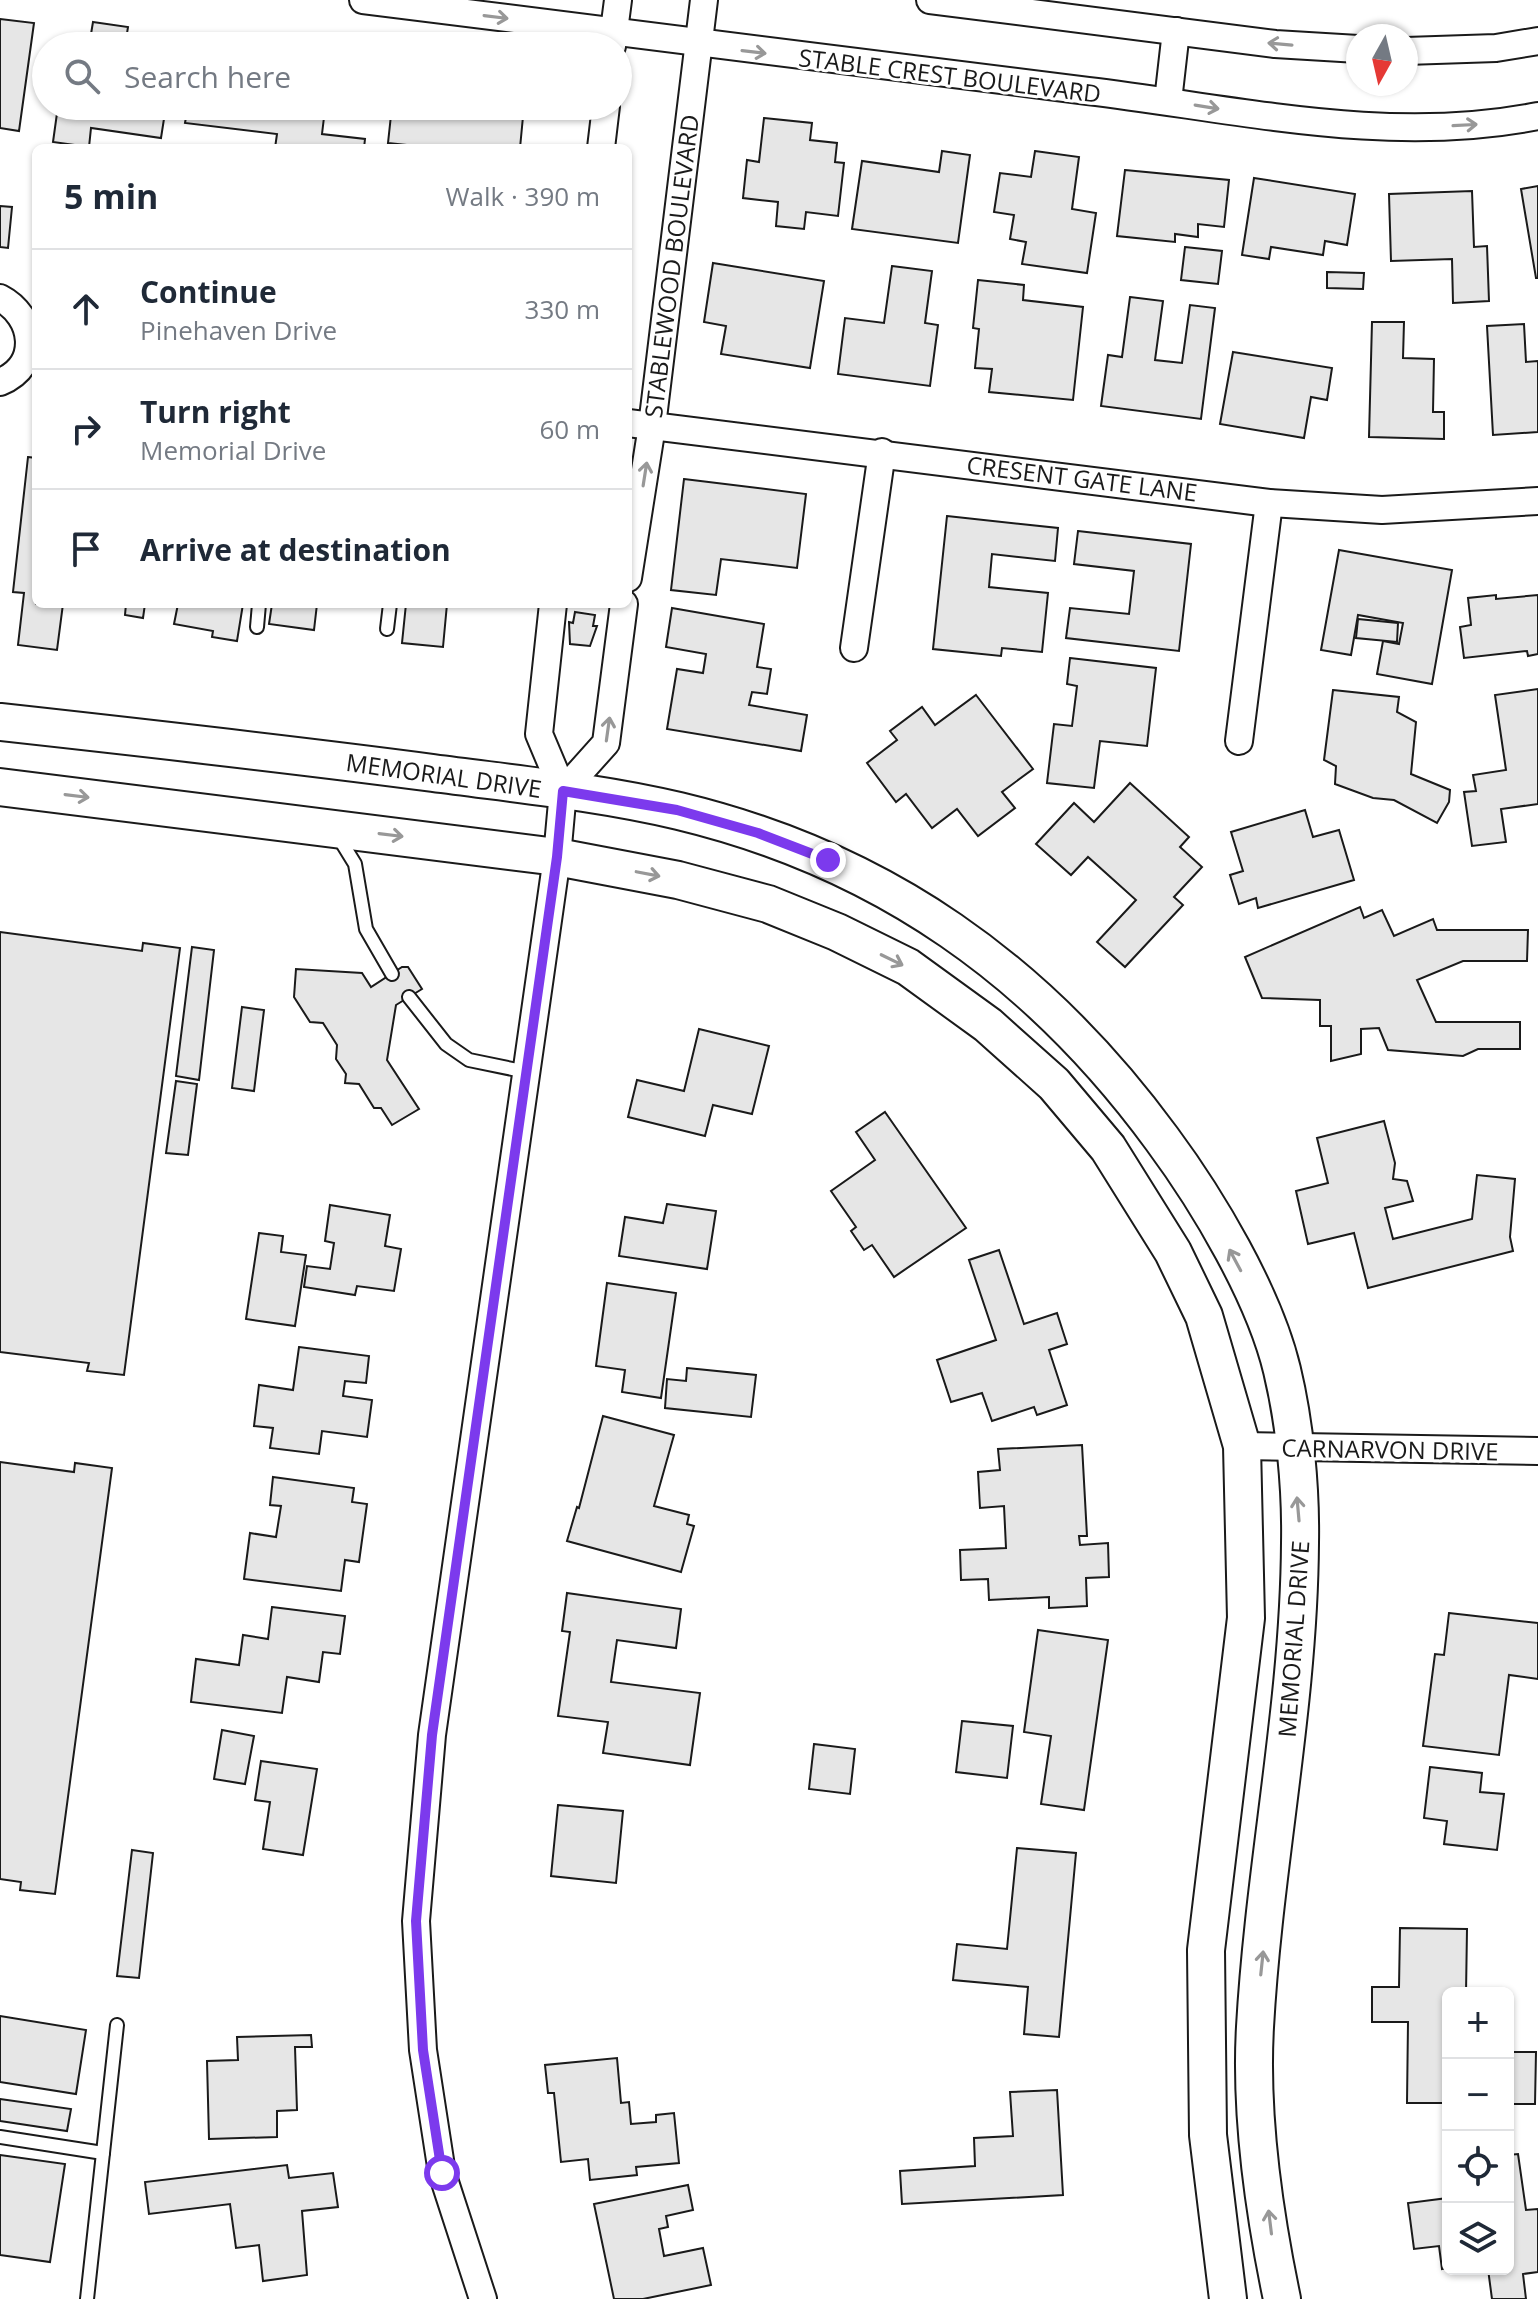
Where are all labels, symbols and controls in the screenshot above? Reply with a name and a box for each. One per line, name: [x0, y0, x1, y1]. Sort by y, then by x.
one-way arrow: [482, 10, 509, 25]
north arrow: [1346, 24, 1418, 96]
search box: [32, 32, 632, 120]
one-way arrow: [1267, 36, 1294, 51]
street label: STABLE CREST BOULEVARD: [797, 40, 1103, 110]
one-way arrow: [740, 44, 767, 59]
icon: search: [60, 54, 104, 98]
text: Search here: [124, 56, 291, 97]
one-way arrow: [1193, 100, 1219, 115]
street label: STABLEWOOD BOULEVARD: [636, 112, 706, 420]
one-way arrow: [1451, 117, 1478, 132]
text: 5 min: [64, 173, 158, 219]
text: Walk · 390 m: [446, 178, 600, 214]
text: Continue: [140, 271, 277, 312]
icon: ahead: [64, 287, 108, 331]
text: 330 m: [525, 291, 600, 327]
text: Pinehaven Drive: [140, 312, 337, 348]
text: Turn right: [140, 391, 291, 432]
icon: right: [64, 407, 108, 451]
text: 60 m: [539, 411, 600, 447]
text: Memorial Drive: [140, 432, 326, 468]
street label: CRESENT GATE LANE: [965, 447, 1199, 509]
one-way arrow: [638, 461, 653, 487]
icon: arrive: [64, 527, 108, 571]
text: Arrive at destination: [140, 529, 451, 570]
one-way arrow: [600, 716, 615, 743]
street label: MEMORIAL DRIVE: [344, 745, 544, 805]
one-way arrow: [64, 789, 90, 804]
one-way arrow: [377, 828, 404, 843]
route end: [810, 842, 846, 878]
one-way arrow: [635, 868, 660, 883]
one-way arrow: [880, 952, 904, 968]
one-way arrow: [1227, 1249, 1243, 1273]
street label: CARNARVON DRIVE: [1281, 1431, 1499, 1467]
one-way arrow: [1291, 1496, 1306, 1523]
street label: MEMORIAL DRIVE: [1270, 1539, 1316, 1739]
one-way arrow: [1254, 1950, 1269, 1977]
map controls: [1442, 1987, 1514, 2275]
button: +: [1442, 1987, 1514, 2059]
button: −: [1442, 2059, 1514, 2131]
button: locate: [1442, 2131, 1514, 2203]
route start: [424, 2155, 460, 2191]
button: layers: [1442, 2203, 1514, 2275]
one-way arrow: [1262, 2209, 1277, 2236]

